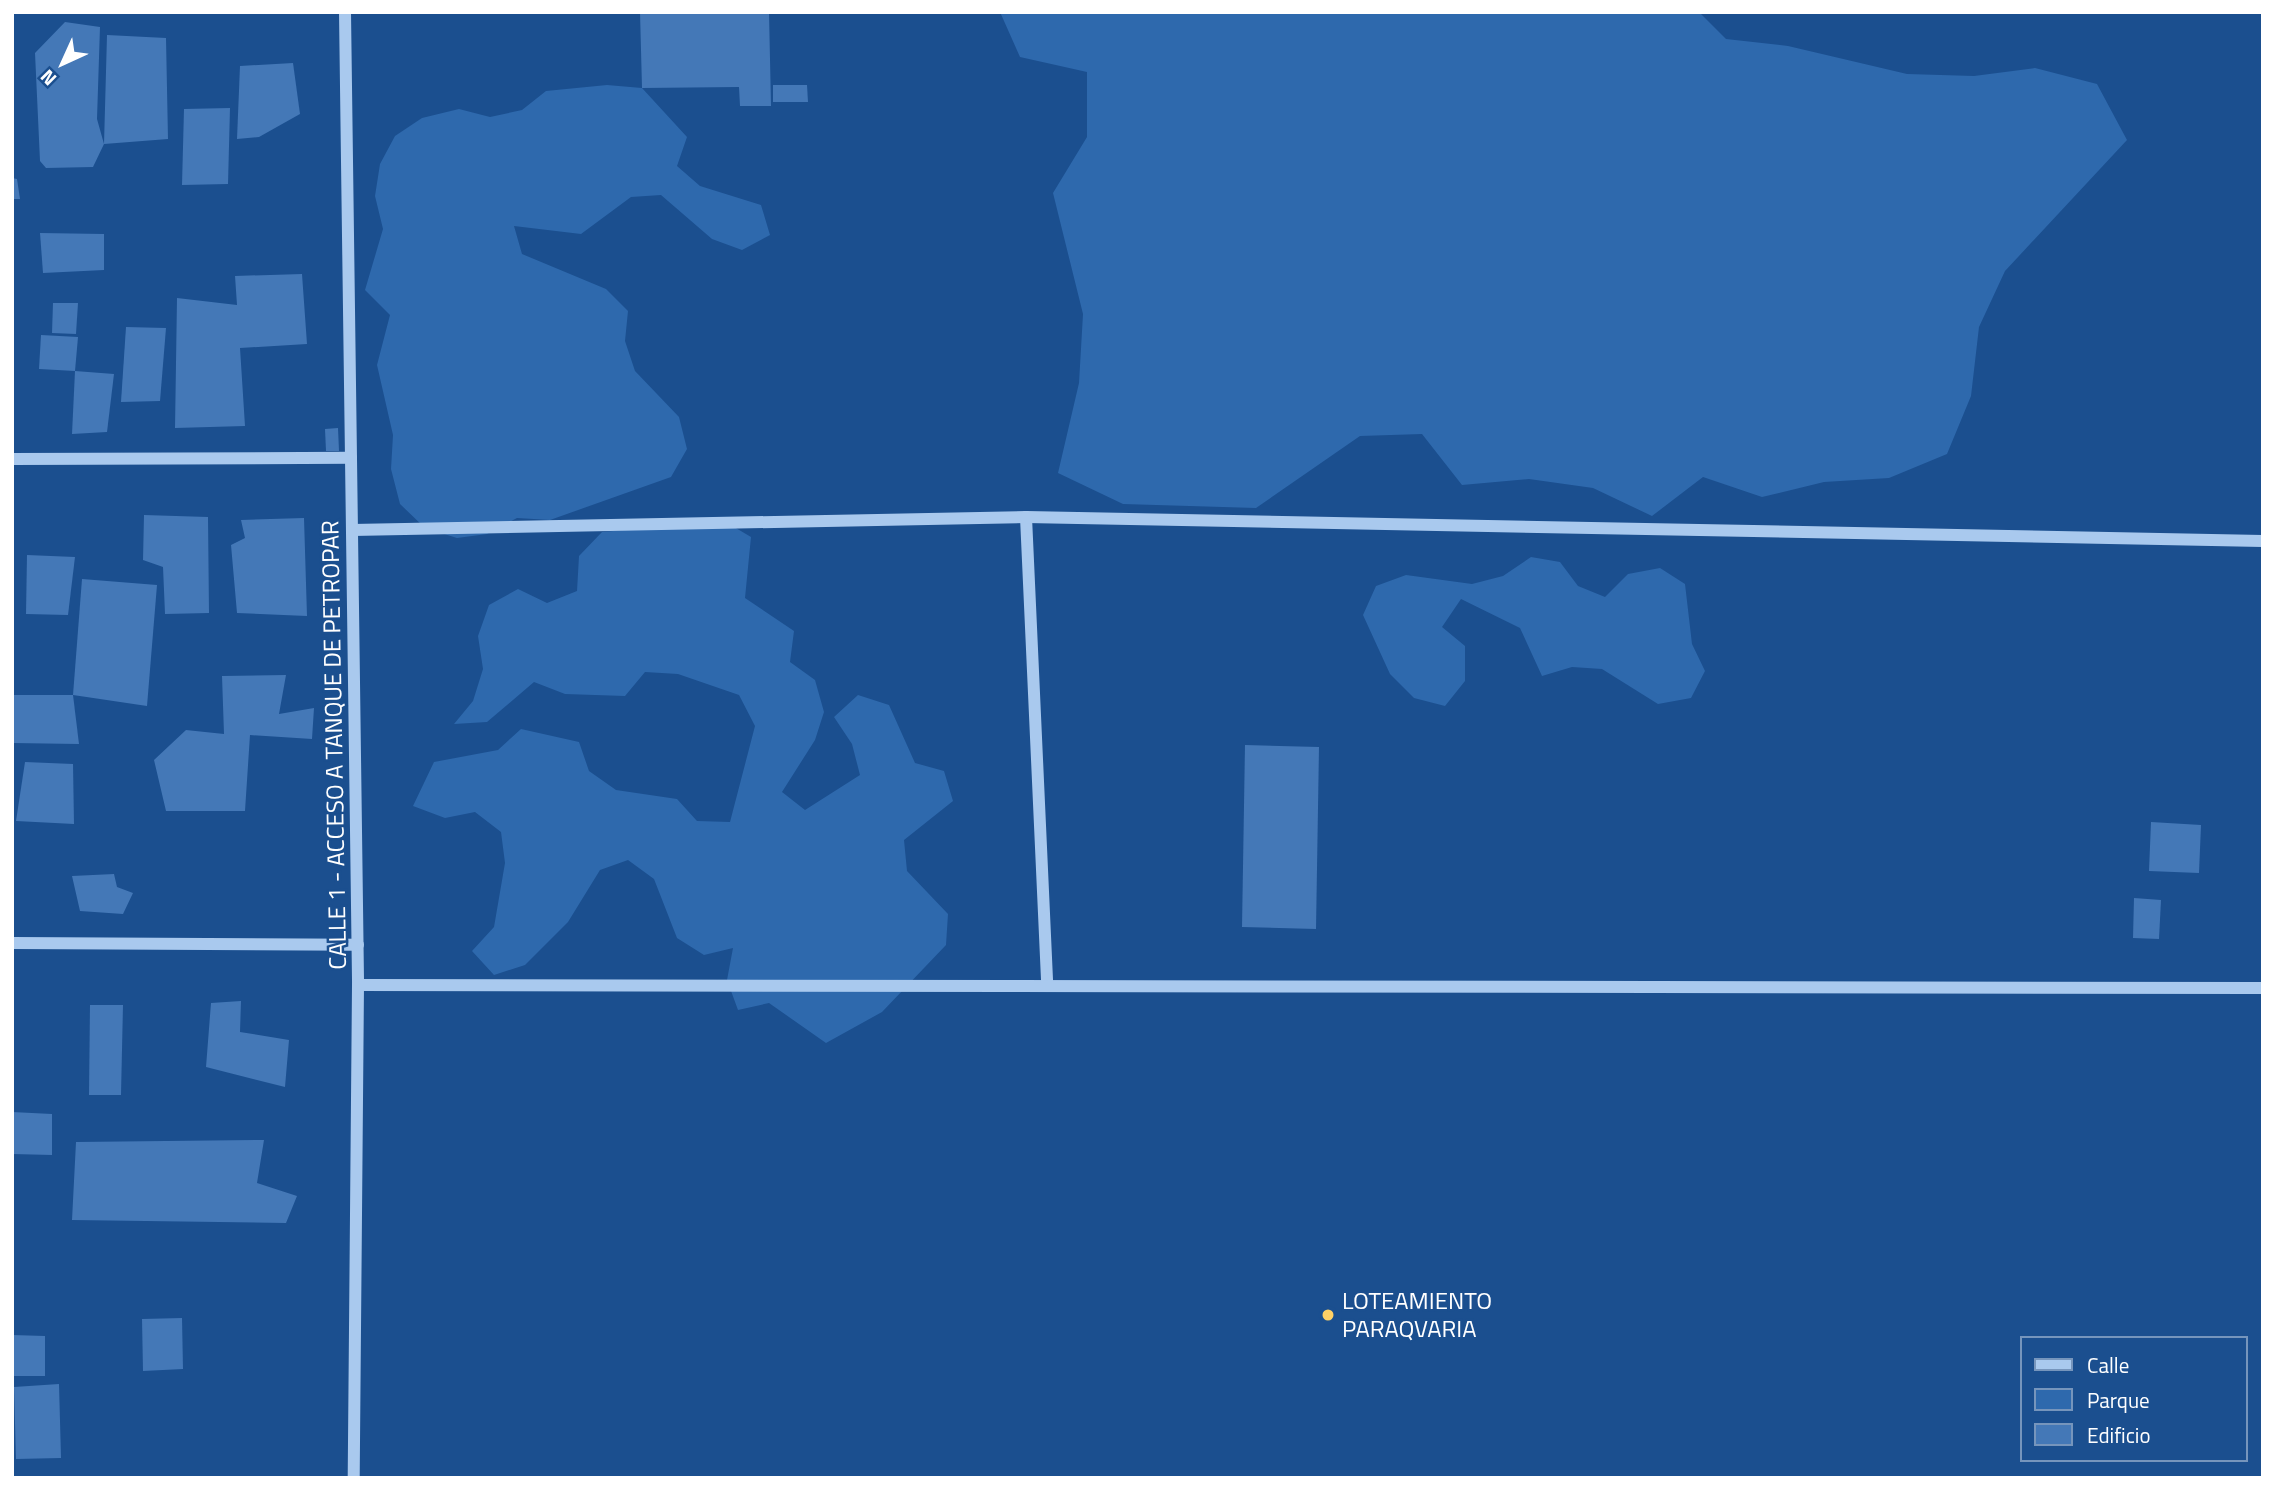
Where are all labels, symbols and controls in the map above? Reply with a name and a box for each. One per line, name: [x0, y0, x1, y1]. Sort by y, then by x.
north arrow: [28, 28, 98, 98]
text: N: [33, 63, 63, 93]
street label: CALLE 1 - ACCESO A TANQUE DE PETROPAR: [316, 520, 352, 970]
place label: LOTEAMIENTO PARAQVARIA: [1342, 1287, 1492, 1343]
marker: LOTEAMIENTO PARAQVARIA: [1320, 1307, 1336, 1323]
legend: [2020, 1336, 2247, 1462]
text: Calle: [2087, 1349, 2129, 1381]
text: Parque: [2087, 1384, 2150, 1416]
text: Edificio: [2087, 1419, 2151, 1451]

